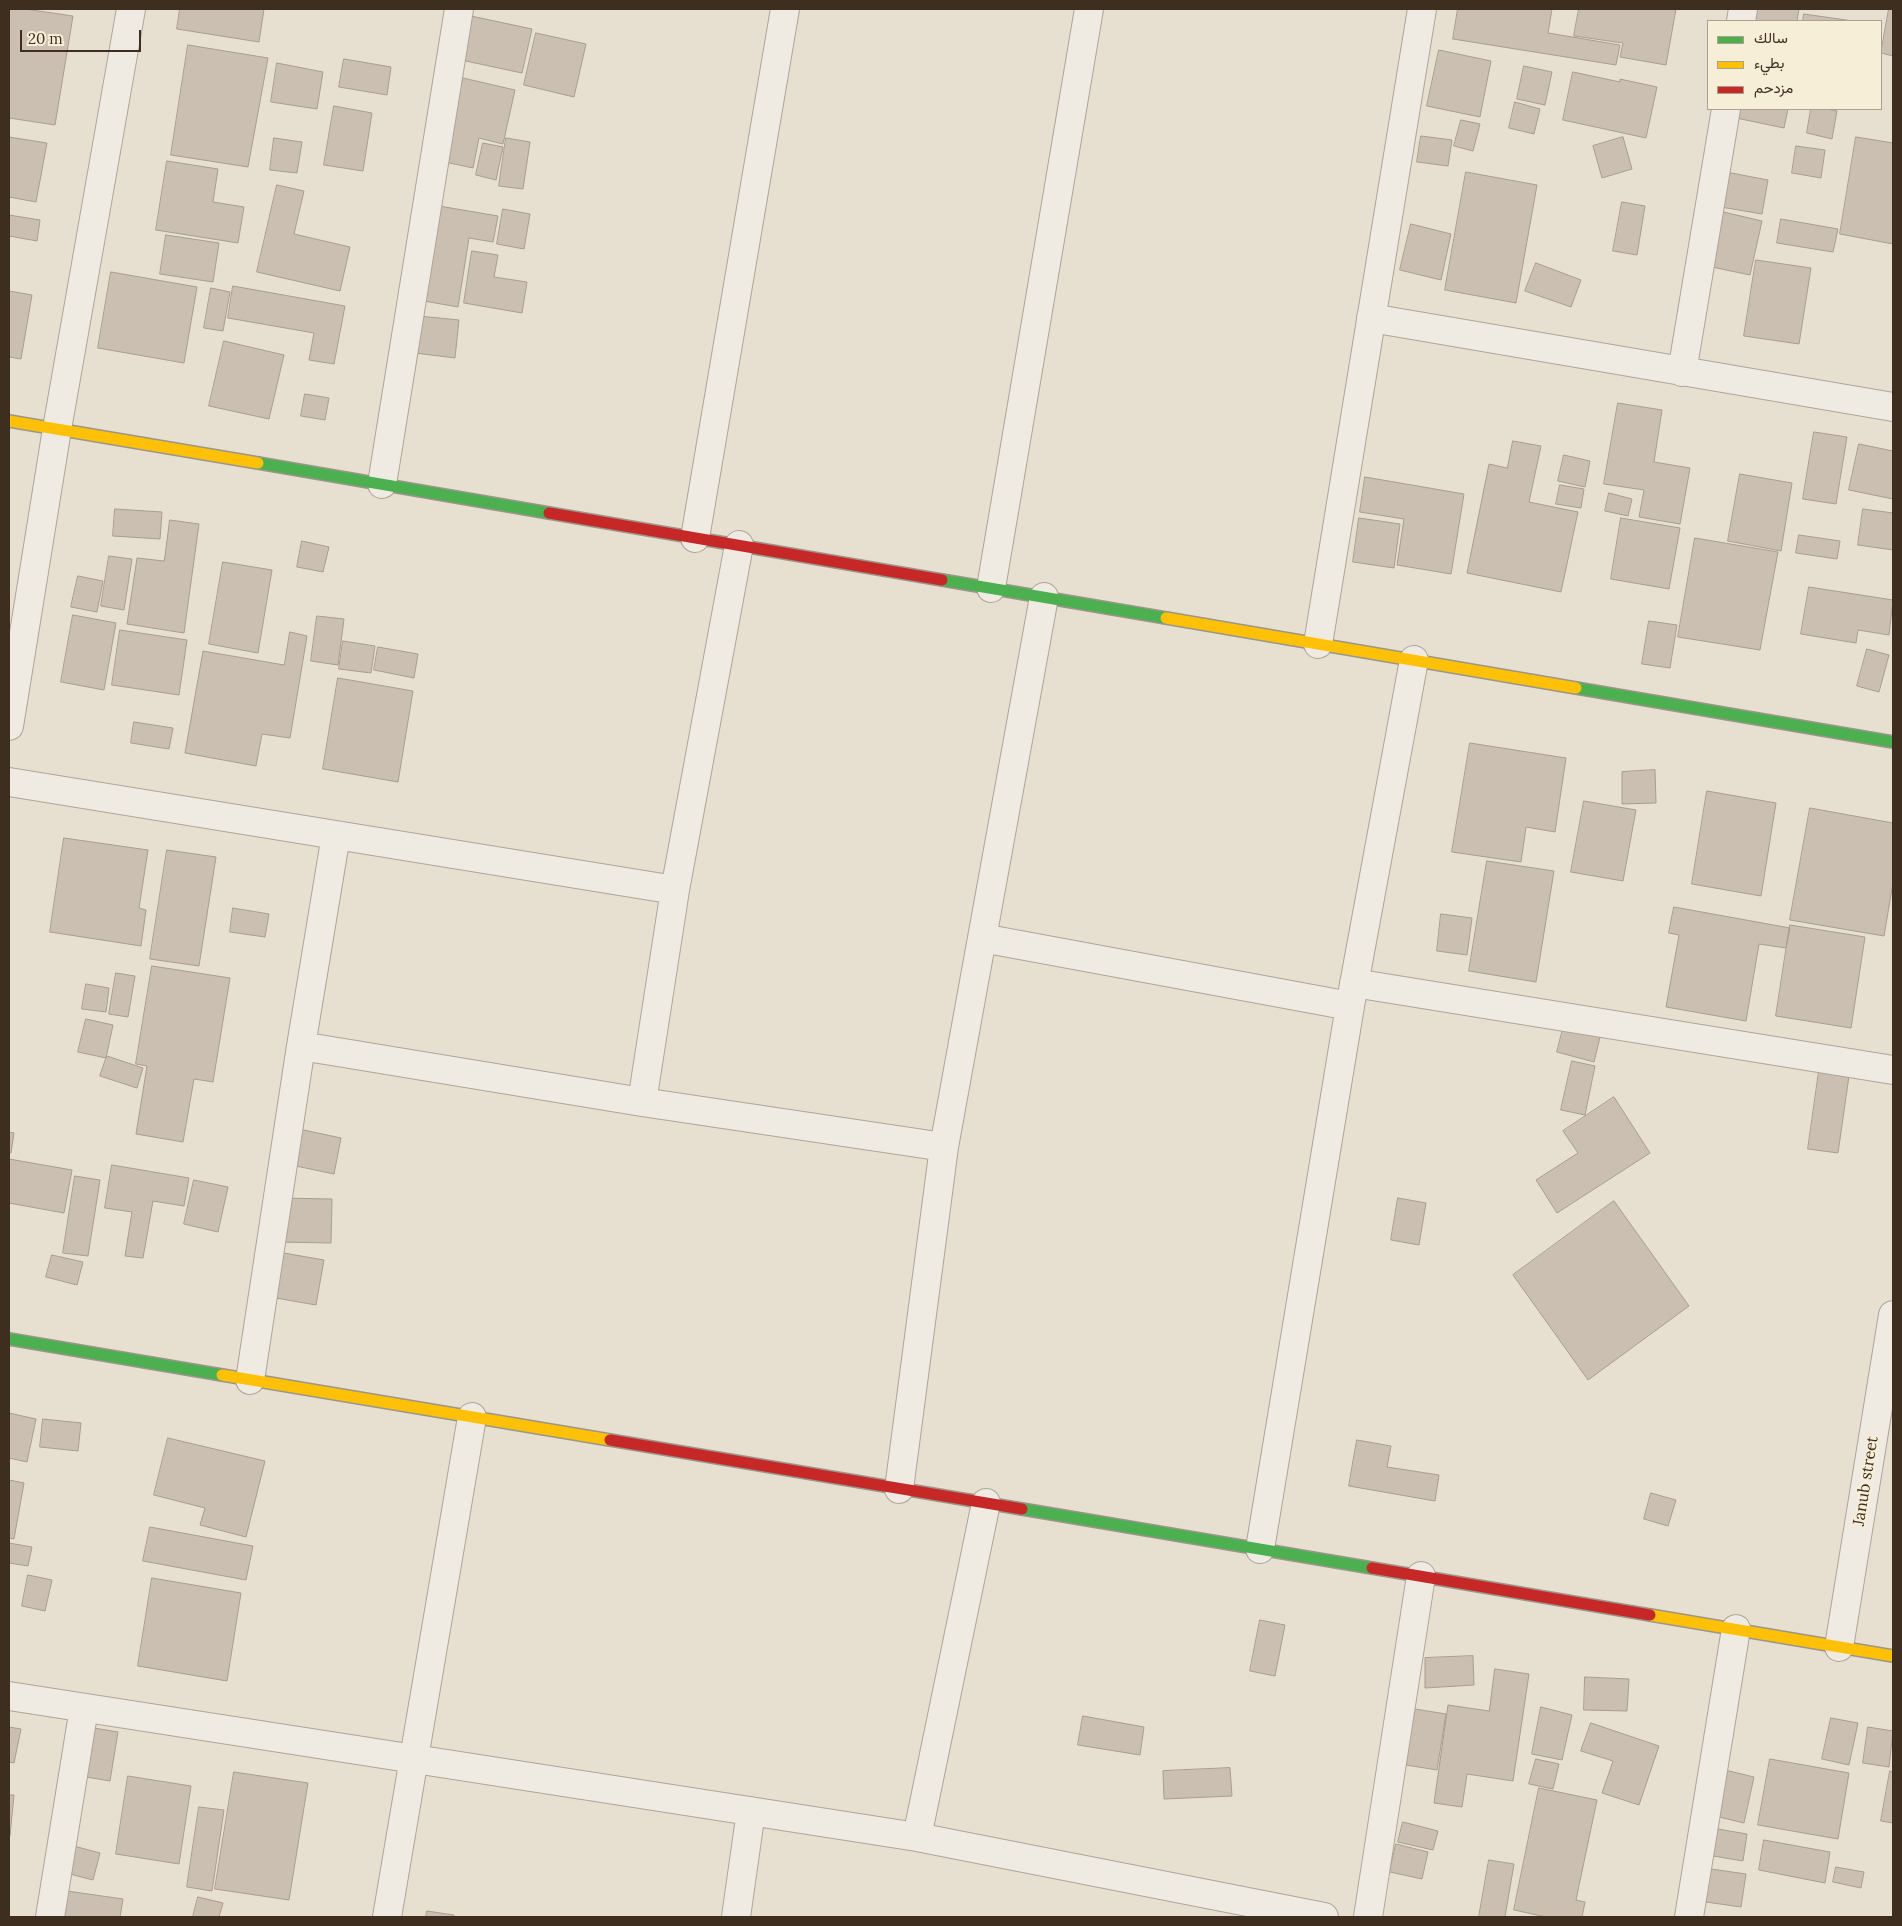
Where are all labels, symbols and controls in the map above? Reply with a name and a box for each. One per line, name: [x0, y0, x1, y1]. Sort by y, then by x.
scale bar: [22, 20, 144, 52]
legend: [1707, 20, 1882, 110]
text: سالك: [1754, 28, 1788, 47]
text: 20 m: [28, 29, 63, 48]
text: بطيء: [1754, 53, 1784, 72]
text: مزدحم: [1754, 78, 1793, 97]
street label: Janub street: [1849, 1435, 1883, 1527]

